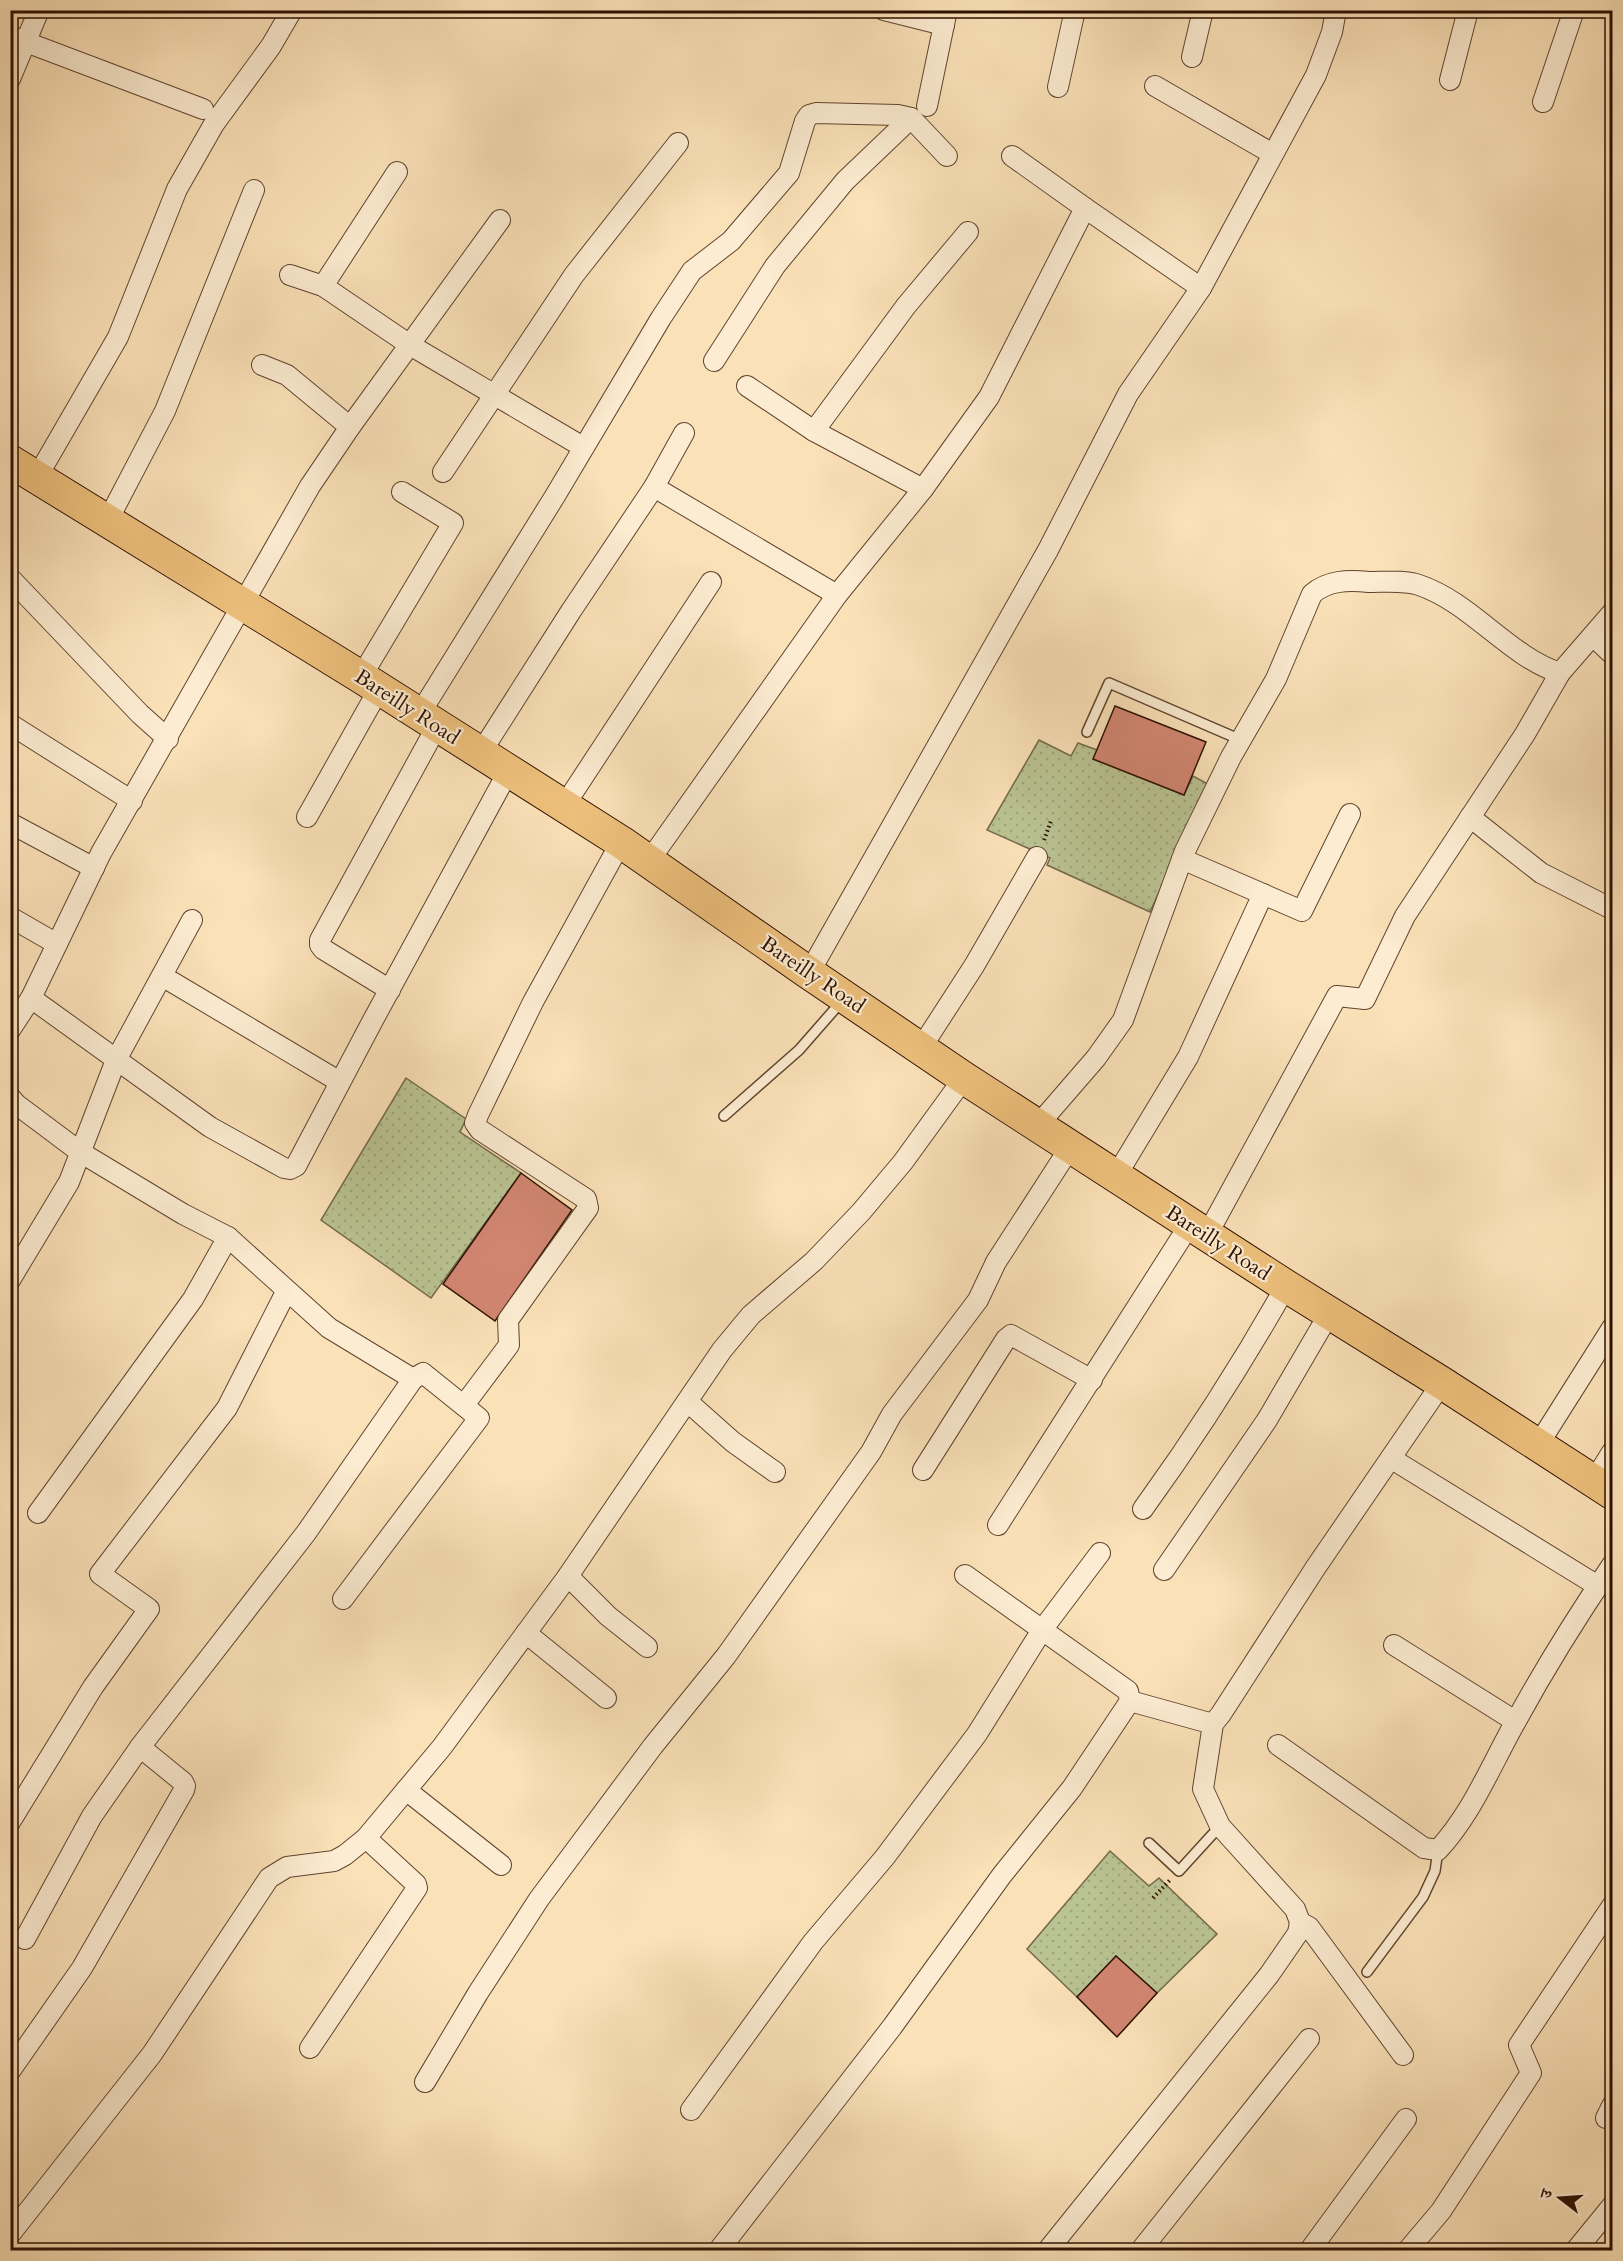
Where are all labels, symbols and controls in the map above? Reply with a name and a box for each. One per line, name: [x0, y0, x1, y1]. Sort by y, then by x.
street label: Bareilly Road: [349, 662, 465, 752]
street label: Bareilly Road: [755, 929, 871, 1021]
street label: Bareilly Road: [1160, 1198, 1276, 1288]
north arrow: [1530, 2168, 1590, 2228]
text: उ: [1535, 2185, 1559, 2202]

